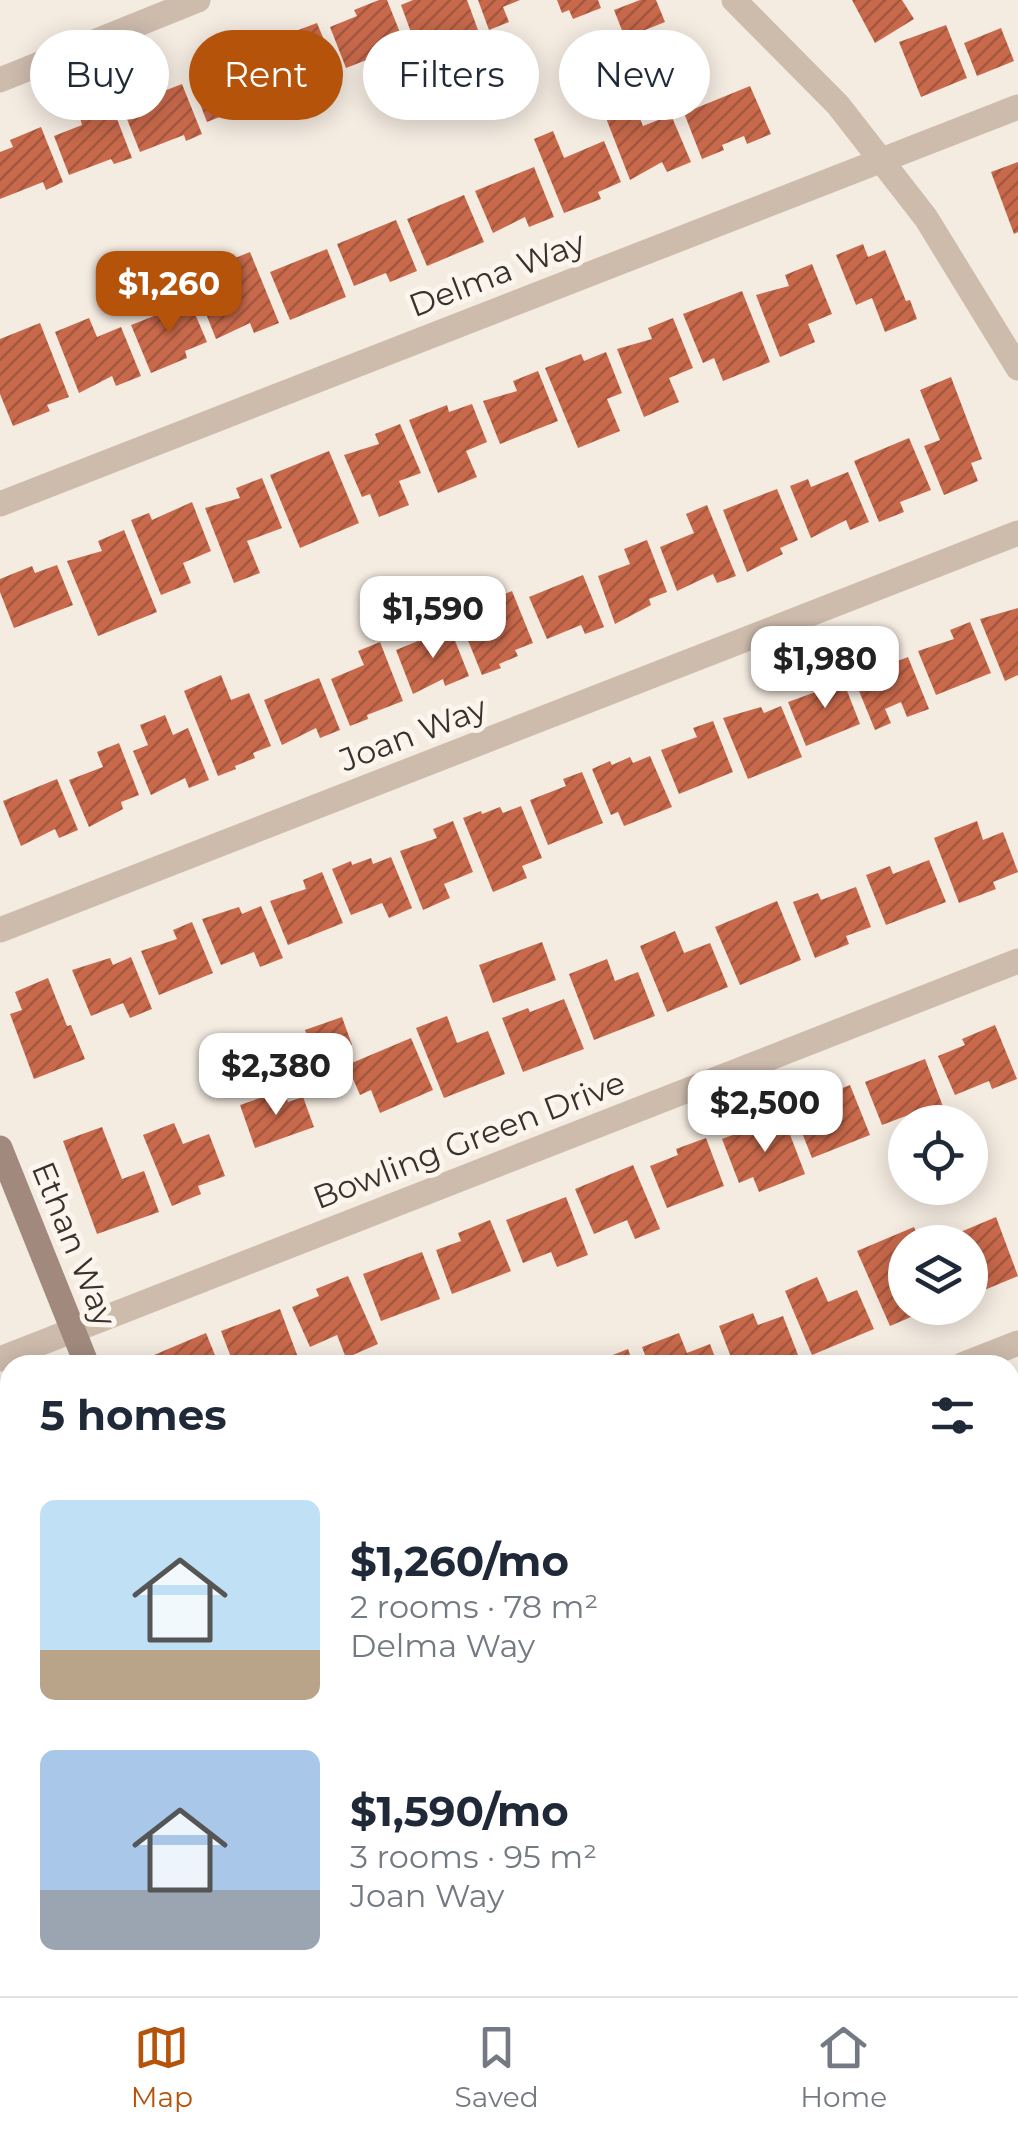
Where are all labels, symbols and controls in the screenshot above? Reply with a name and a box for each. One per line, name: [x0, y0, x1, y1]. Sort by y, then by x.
chip: Buy: [30, 30, 169, 120]
chip: Rent: [189, 30, 343, 120]
chip: Filters: [363, 30, 539, 120]
chip: New: [559, 30, 710, 120]
street label: Delma Way: [403, 222, 591, 325]
pin: $1,260: [88, 251, 250, 336]
text: $1,260: [118, 264, 220, 303]
pin: $1,590: [352, 576, 514, 661]
text: $1,590: [382, 589, 484, 628]
pin: $1,980: [744, 626, 906, 711]
text: $1,980: [773, 639, 877, 678]
street label: Joan Way: [333, 687, 492, 780]
pin: $2,380: [195, 1033, 357, 1118]
text: $2,380: [221, 1046, 331, 1085]
street label: Bowling Green Drive: [307, 1062, 630, 1217]
pin: $2,500: [684, 1070, 846, 1155]
text: $2,500: [710, 1083, 820, 1122]
map controls: [888, 1105, 988, 1325]
button: locate: [888, 1105, 988, 1205]
street label: Ethan Way: [24, 1156, 125, 1332]
button: layers: [888, 1225, 988, 1325]
icon: filters: [925, 1388, 980, 1443]
text: 5 homes: [40, 1389, 227, 1441]
text: $1,260/mo: [350, 1535, 569, 1587]
icon: home: [120, 1540, 240, 1660]
text: 2 rooms · 78 m²: [350, 1587, 598, 1626]
text: Delma Way: [350, 1626, 535, 1665]
text: $1,590/mo: [350, 1785, 569, 1837]
icon: home: [120, 1790, 240, 1910]
text: 3 rooms · 95 m²: [350, 1837, 597, 1876]
text: Joan Way: [350, 1876, 504, 1915]
tab: Map: [131, 2020, 193, 2114]
tab: Saved: [455, 2020, 539, 2114]
tab: Home: [800, 2020, 887, 2114]

